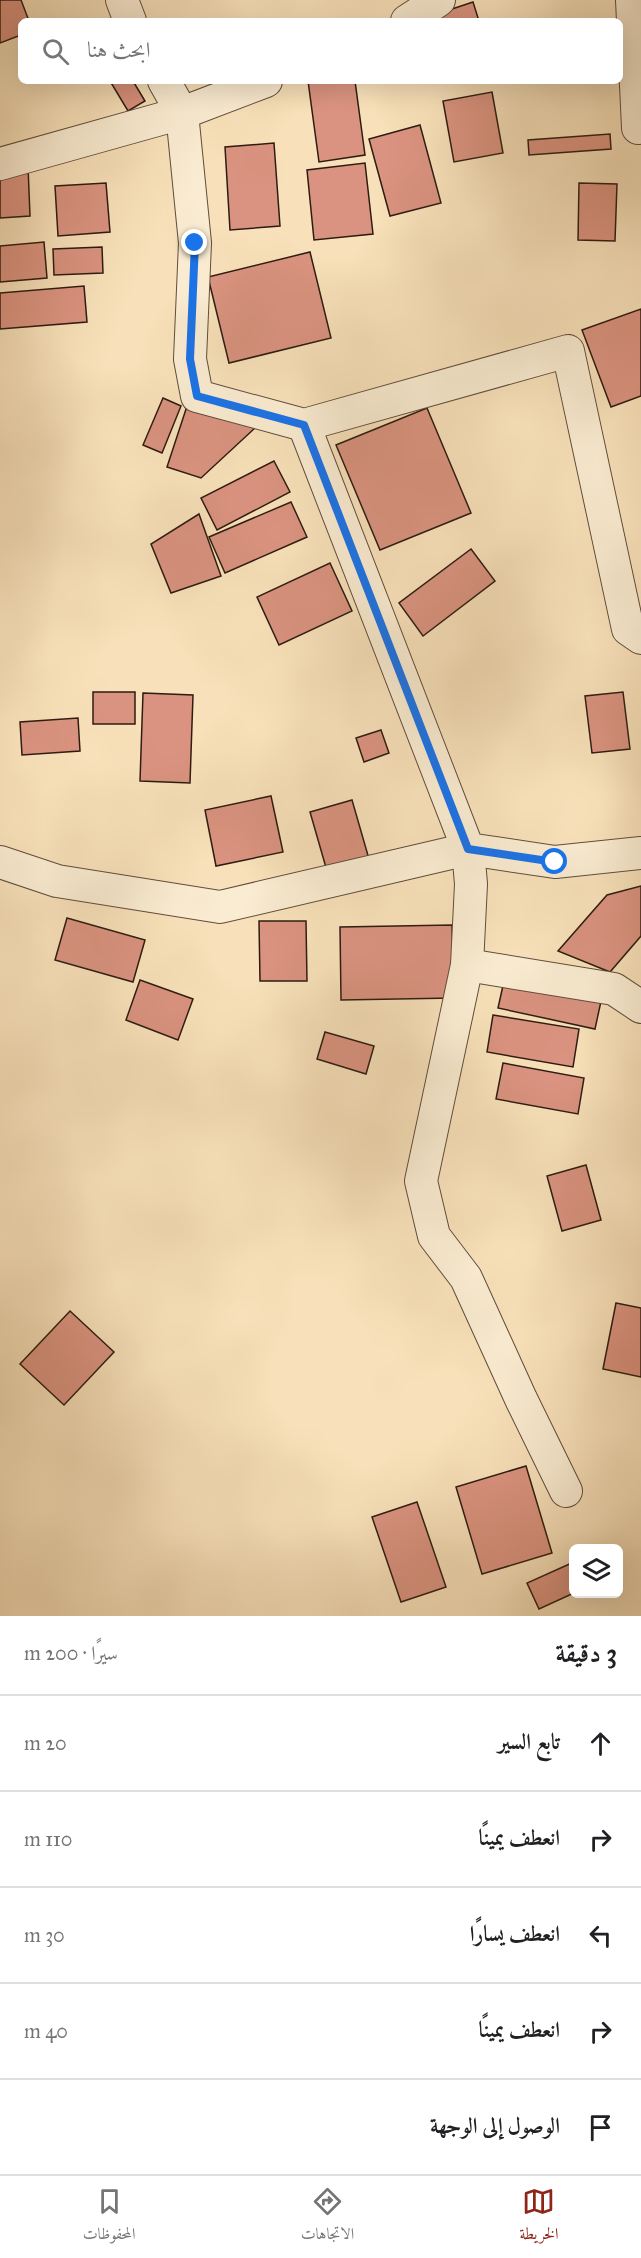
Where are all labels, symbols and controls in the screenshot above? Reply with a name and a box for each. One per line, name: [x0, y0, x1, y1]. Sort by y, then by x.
search box: [18, 18, 623, 84]
icon: search: [39, 35, 72, 68]
text: ابحث هنا: [87, 36, 150, 63]
route end: [181, 229, 207, 255]
route start: [541, 848, 567, 874]
map controls: [569, 1544, 623, 1598]
button: layers: [569, 1544, 623, 1598]
text: 3 دقيقة: [556, 1637, 617, 1669]
text: سيرًا · 200 m: [24, 1641, 118, 1665]
icon: ahead: [584, 1727, 617, 1760]
text: تابع السير: [498, 1728, 560, 1755]
text: 20 m: [24, 1731, 67, 1755]
icon: right: [584, 1823, 617, 1856]
text: انعطف يمينًا: [479, 1824, 560, 1851]
text: 110 m: [24, 1827, 72, 1851]
icon: left: [584, 1919, 617, 1952]
text: انعطف يسارًا: [470, 1920, 560, 1947]
text: 30 m: [24, 1923, 65, 1947]
icon: right: [584, 2015, 617, 2048]
text: انعطف يمينًا: [479, 2016, 560, 2043]
text: 40 m: [24, 2019, 68, 2043]
icon: arrive: [584, 2111, 617, 2144]
text: الوصول إلى الوجهة: [430, 2112, 560, 2139]
tab: المحفوظات: [83, 2185, 135, 2249]
tab: الاتجاهات: [301, 2185, 354, 2249]
tab: الخريطة: [519, 2185, 558, 2249]

